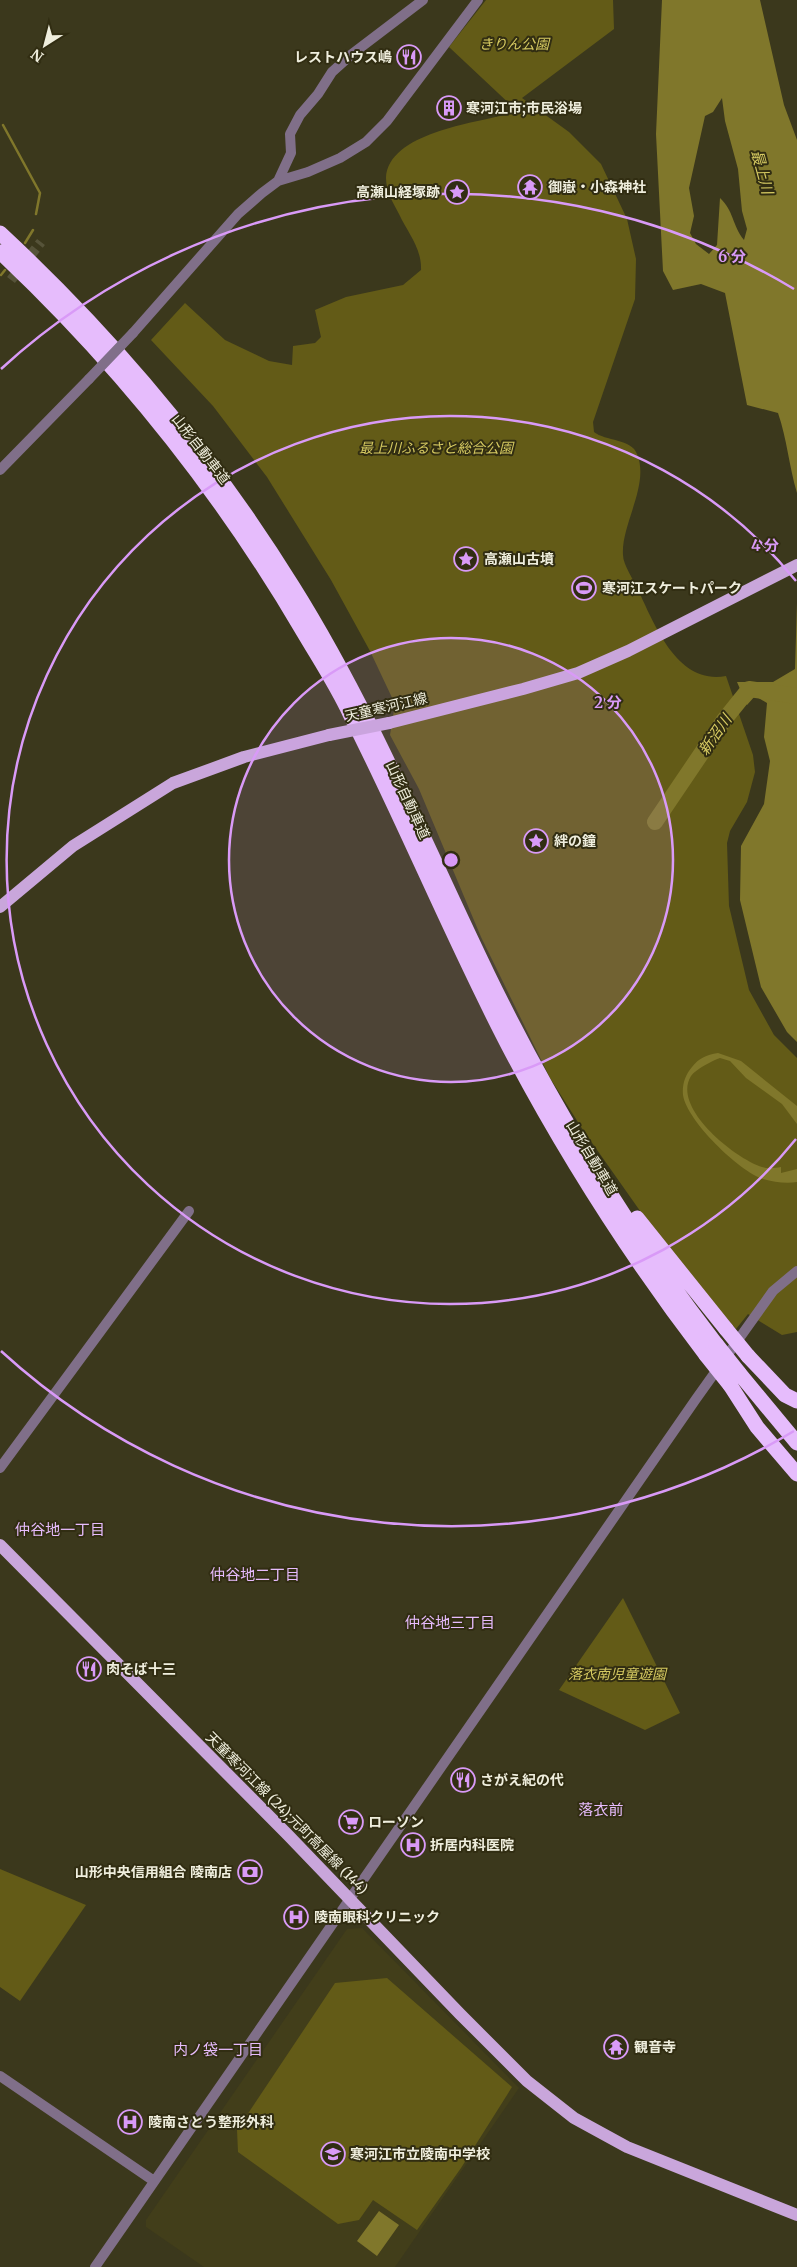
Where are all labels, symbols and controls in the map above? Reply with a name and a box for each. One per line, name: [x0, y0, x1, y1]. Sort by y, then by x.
north arrow: [20, 20, 70, 70]
park label: きりん公園: [479, 35, 551, 53]
restaurant icon: レストハウス嶋: [396, 44, 422, 70]
text: N: [28, 45, 47, 66]
place label: レストハウス嶋: [294, 48, 392, 66]
building icon: 寒河江市;市民浴場: [436, 95, 462, 121]
place label: 寒河江市;市民浴場: [466, 99, 582, 117]
water label: 最上川: [747, 148, 778, 198]
temple icon: 御嶽・小森神社: [517, 174, 543, 200]
place label: 御嶽・小森神社: [548, 178, 646, 196]
place icon: 高瀬山経塚跡: [444, 179, 470, 205]
place label: 高瀬山経塚跡: [356, 183, 440, 201]
text: 6 分: [718, 247, 746, 266]
street label: 山形自動車道: [168, 410, 234, 488]
park label: 最上川ふるさと総合公園: [359, 439, 515, 457]
text: 4 分: [751, 536, 779, 555]
place icon: 高瀬山古墳: [453, 546, 479, 572]
place label: 高瀬山古墳: [484, 550, 554, 568]
sports icon: 寒河江スケートパーク: [571, 575, 597, 601]
place label: 寒河江スケートパーク: [602, 579, 742, 597]
street label: 天童寒河江線: [343, 689, 429, 725]
text: 2 分: [594, 693, 622, 712]
water label: 新沼川: [694, 709, 736, 759]
street label: 山形自動車道: [382, 758, 434, 842]
place icon: 絆の鐘: [523, 828, 549, 854]
place label: 絆の鐘: [554, 832, 596, 850]
centre of rings: [442, 851, 460, 869]
street label: 山形自動車道: [563, 1117, 621, 1199]
district label: 仲谷地一丁目: [15, 1520, 105, 1539]
district label: 仲谷地二丁目: [210, 1565, 300, 1584]
district label: 仲谷地三丁目: [405, 1613, 495, 1632]
restaurant icon: 肉そば十三: [76, 1656, 102, 1682]
place label: 肉そば十三: [106, 1660, 176, 1678]
park label: 落衣南児童遊園: [568, 1665, 668, 1683]
street label: 天童寒河江線 (24);元町高屋線 (144): [202, 1728, 372, 1898]
restaurant icon: さがえ紀の代: [450, 1767, 476, 1793]
place label: さがえ紀の代: [480, 1771, 564, 1789]
district label: 落衣前: [578, 1800, 624, 1819]
supermarket icon: ローソン: [338, 1809, 364, 1835]
place label: ローソン: [368, 1813, 424, 1831]
hospital icon: 折居内科医院: [400, 1832, 426, 1858]
place label: 折居内科医院: [430, 1836, 514, 1854]
bank icon: 山形中央信用組合 陵南店: [237, 1859, 263, 1885]
place label: 山形中央信用組合 陵南店: [75, 1863, 232, 1881]
hospital icon: 陵南眼科クリニック: [283, 1904, 309, 1930]
place label: 陵南眼科クリニック: [314, 1908, 440, 1926]
temple icon: 観音寺: [603, 2034, 629, 2060]
place label: 観音寺: [634, 2038, 676, 2056]
district label: 内ノ袋一丁目: [173, 2040, 263, 2059]
hospital icon: 陵南さとう整形外科: [117, 2109, 143, 2135]
place label: 陵南さとう整形外科: [148, 2113, 274, 2131]
school or university icon: 寒河江市立陵南中学校: [320, 2141, 346, 2167]
place label: 寒河江市立陵南中学校: [350, 2145, 490, 2163]

